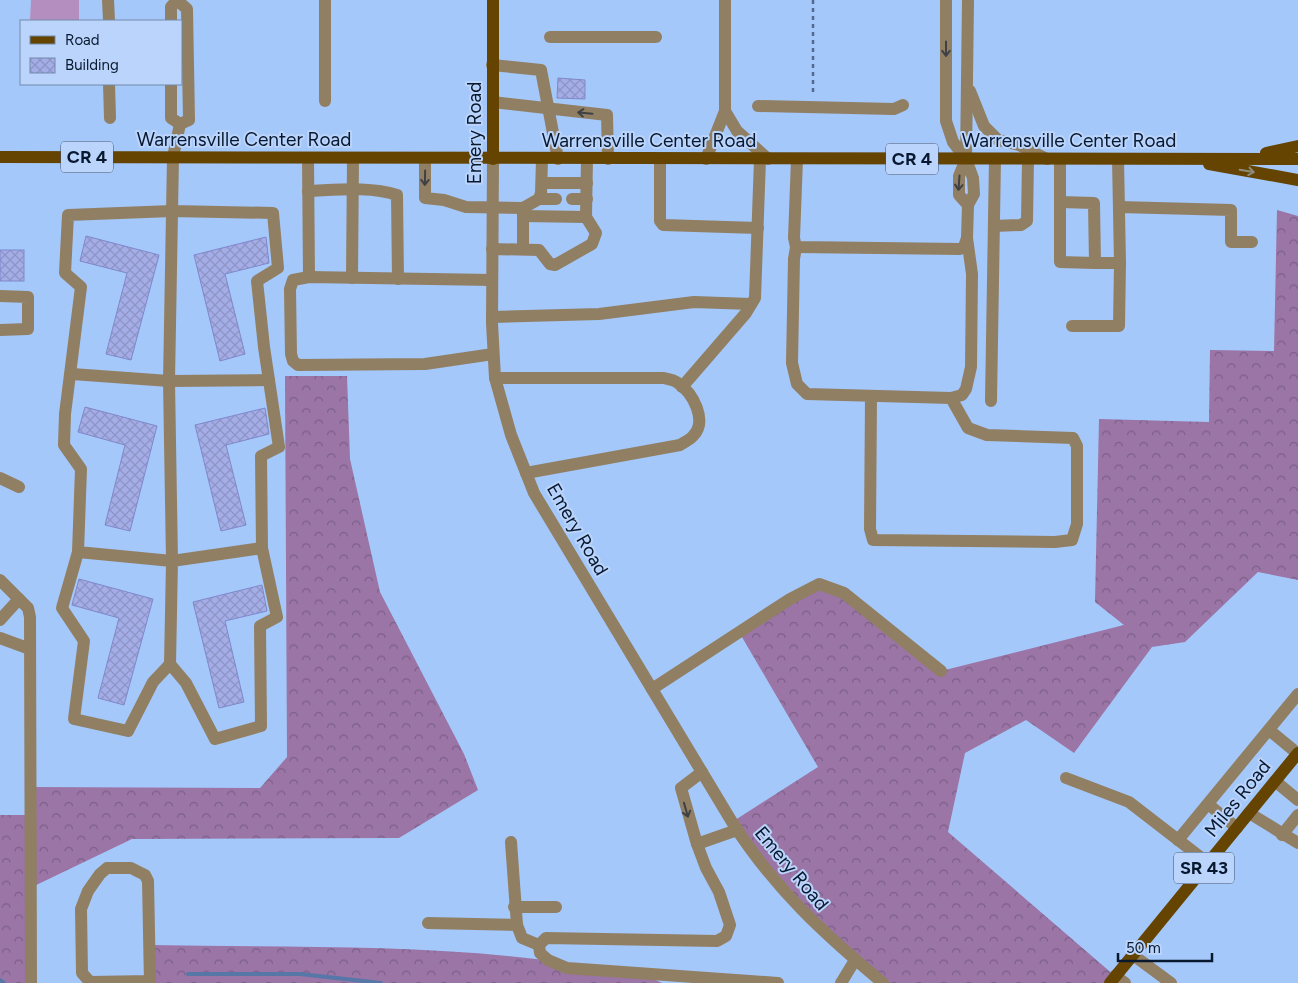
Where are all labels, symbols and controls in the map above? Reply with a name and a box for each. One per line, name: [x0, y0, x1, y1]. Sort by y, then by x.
legend: [20, 20, 182, 85]
text: Road: [65, 31, 100, 49]
one-way arrow: [941, 40, 951, 56]
text: Building: [65, 56, 119, 74]
street label: Emery Road: [463, 82, 486, 184]
one-way arrow: [577, 108, 593, 117]
street label: Warrensville Center Road: [137, 128, 351, 151]
street label: Warrensville Center Road: [542, 129, 756, 152]
street label: Warrensville Center Road: [962, 129, 1176, 152]
road number: CR 4: [61, 142, 113, 172]
road number: CR 4: [886, 144, 938, 174]
one-way arrow: [1239, 166, 1255, 176]
one-way arrow: [420, 170, 430, 186]
one-way arrow: [955, 175, 964, 191]
street label: Emery Road: [542, 479, 613, 579]
street label: Miles Road: [1199, 755, 1275, 841]
one-way arrow: [681, 801, 691, 817]
street label: Emery Road: [750, 822, 833, 915]
road number: SR 43: [1174, 852, 1234, 884]
scale bar: [1118, 930, 1212, 962]
text: 50 m: [1126, 939, 1161, 957]

